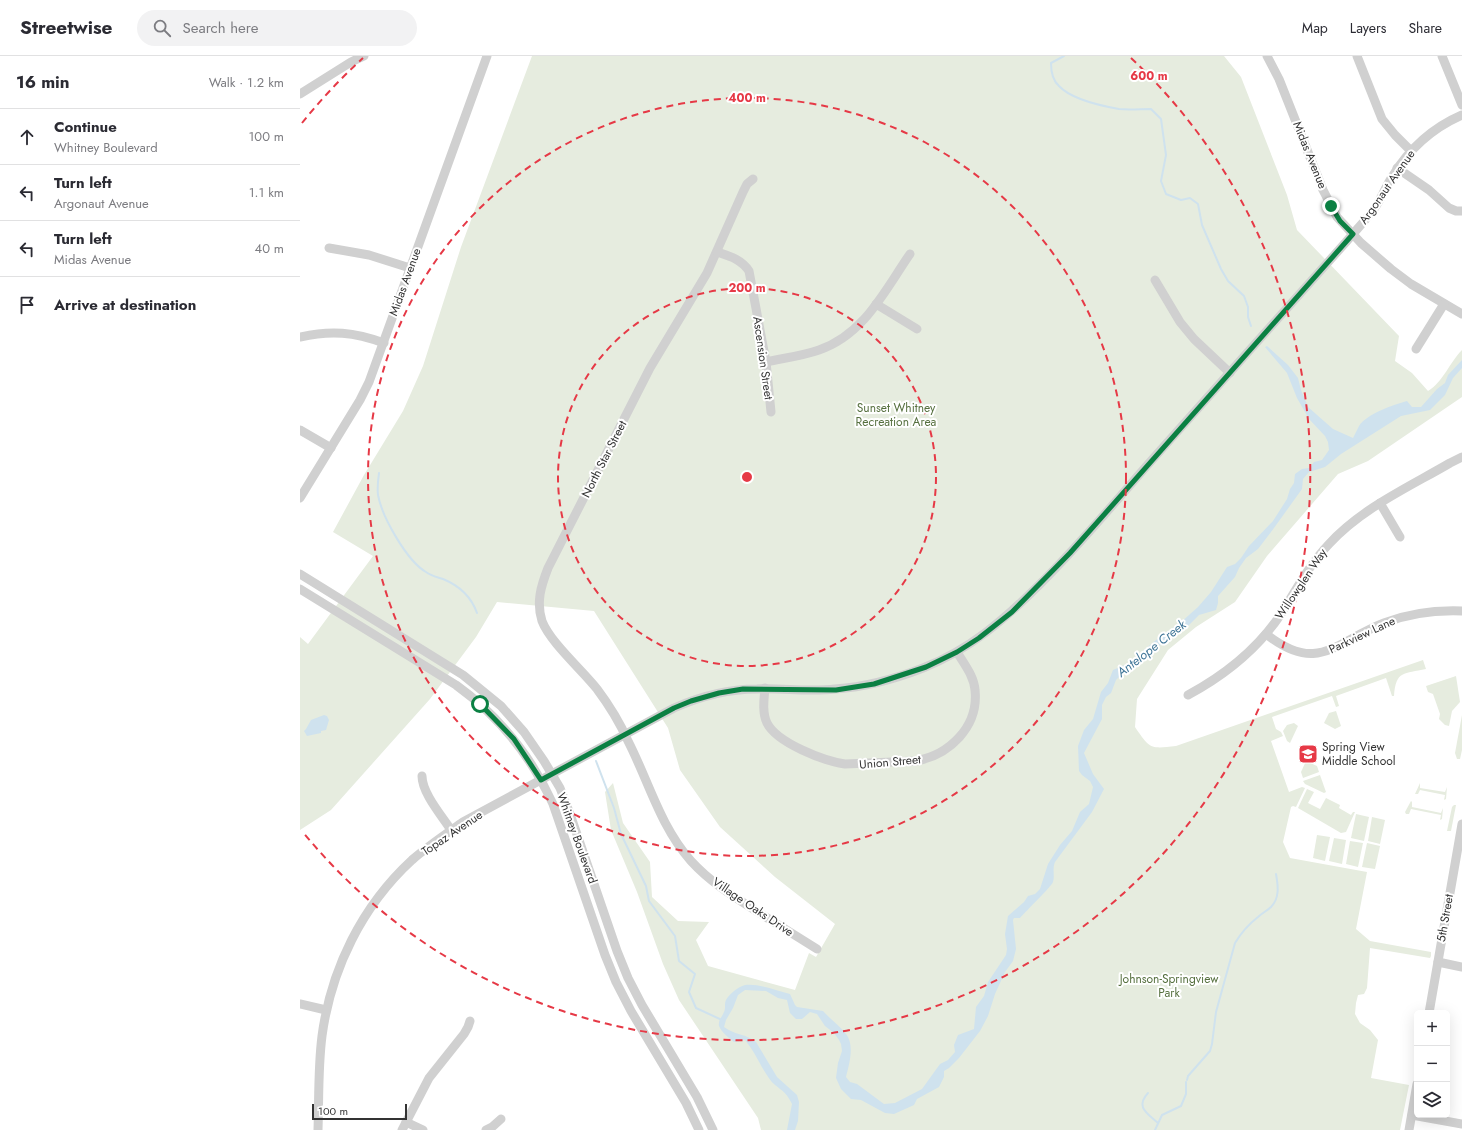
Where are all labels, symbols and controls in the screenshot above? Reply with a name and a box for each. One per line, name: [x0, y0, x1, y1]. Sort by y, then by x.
search box: [137, 10, 417, 46]
text: Streetwise: [20, 14, 113, 41]
icon: search: [151, 17, 173, 39]
text: Search here: [183, 17, 258, 39]
text: Map: [1302, 18, 1328, 38]
text: Layers: [1350, 18, 1386, 38]
text: Share: [1408, 18, 1442, 38]
text: 600 m: [1130, 67, 1168, 85]
text: 16 min: [16, 70, 70, 94]
text: Walk · 1.2 km: [209, 73, 284, 92]
text: 400 m: [728, 89, 766, 107]
text: Continue: [54, 116, 117, 138]
street label: Midas Avenue: [1288, 119, 1332, 191]
icon: ahead: [16, 126, 38, 148]
text: 100 m: [249, 127, 284, 146]
text: Whitney Boulevard: [54, 138, 158, 157]
street label: Argonaut Avenue: [1355, 146, 1419, 228]
text: Turn left: [54, 172, 112, 194]
icon: left: [16, 182, 38, 204]
text: 1.1 km: [249, 183, 284, 202]
text: Argonaut Avenue: [54, 194, 149, 213]
route end: [1322, 197, 1340, 215]
text: Turn left: [54, 228, 112, 250]
icon: left: [16, 238, 38, 260]
text: 40 m: [255, 239, 284, 258]
street label: Midas Avenue: [384, 245, 426, 319]
text: Midas Avenue: [54, 250, 131, 269]
text: 200 m: [728, 279, 766, 297]
icon: arrive: [16, 294, 38, 316]
text: Arrive at destination: [54, 294, 196, 316]
street label: Ascension Street: [748, 315, 778, 401]
park label: Sunset Whitney Recreation Area: [856, 399, 937, 431]
street label: North Star Street: [577, 417, 631, 501]
centre of rings: [740, 470, 754, 484]
street label: Willowglen Way: [1271, 544, 1332, 623]
street label: Parkview Lane: [1326, 612, 1398, 658]
water label: Antelope Creek: [1112, 615, 1190, 682]
route start: [471, 695, 489, 713]
place label: Spring View Middle School: [1322, 738, 1396, 770]
school or university icon: Spring View Middle School: [1297, 743, 1319, 765]
street label: Union Street: [858, 750, 922, 774]
street label: Whitney Boulevard: [552, 790, 602, 886]
street label: Topaz Avenue: [418, 806, 486, 860]
street label: Village Oaks Drive: [709, 873, 797, 941]
street label: 5th Street: [1432, 893, 1458, 943]
park label: Johnson-Springview Park: [1118, 970, 1219, 1002]
map controls: [1414, 1010, 1450, 1118]
button: +: [1414, 1010, 1450, 1046]
button: −: [1414, 1046, 1450, 1082]
button: layers: [1414, 1082, 1450, 1118]
scale bar: [312, 1102, 407, 1121]
text: 100 m: [318, 1103, 348, 1119]

